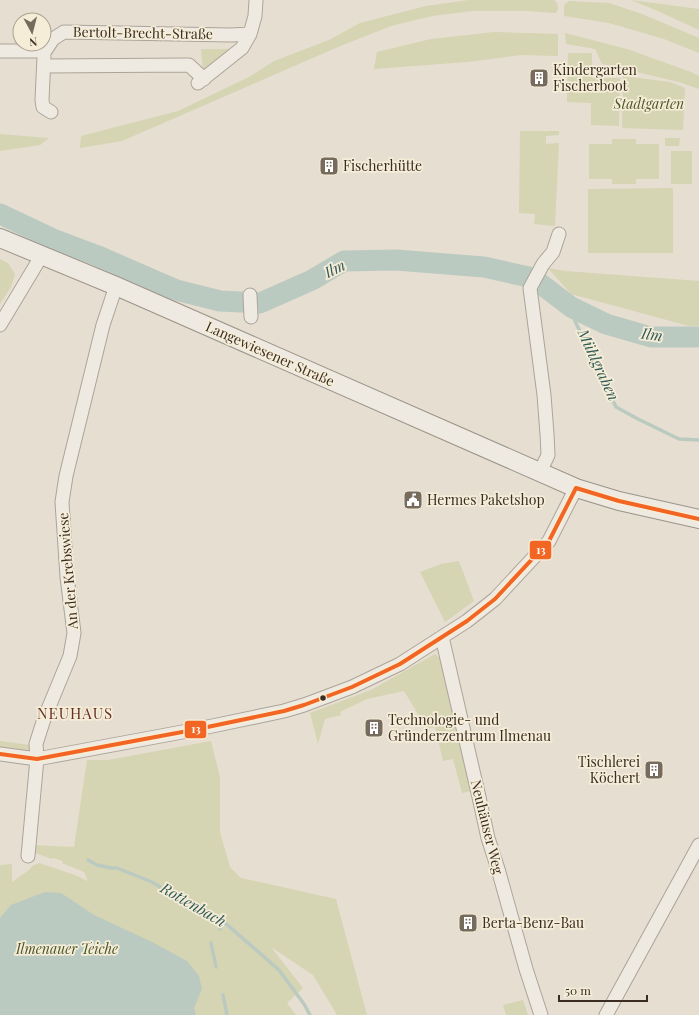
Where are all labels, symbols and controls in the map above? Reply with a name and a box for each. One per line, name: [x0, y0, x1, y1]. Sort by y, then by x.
north arrow: [12, 12, 52, 52]
street label: Bertolt-Brecht-Straße: [73, 22, 213, 43]
text: N: [28, 34, 38, 50]
place label: Kindergarten Fischerboot: [553, 60, 638, 95]
building icon: Kindergarten Fischerboot: [528, 67, 550, 89]
park label: Stadtgarten: [613, 94, 684, 113]
building icon: Fischerhütte: [318, 155, 340, 177]
place label: Fischerhütte: [343, 156, 422, 175]
water label: Ilm: [320, 254, 349, 282]
street label: Langewiesener Straße: [203, 317, 337, 390]
water label: Ilm: [639, 322, 664, 345]
water label: Mühlgraben: [573, 325, 624, 404]
public building icon: Hermes Paketshop: [402, 489, 424, 511]
place label: Hermes Paketshop: [427, 490, 545, 509]
street label: An der Krebswiese: [53, 512, 82, 631]
line badge: 13: [529, 540, 552, 560]
text: 13: [536, 542, 546, 557]
unlabelled marker: [318, 693, 328, 703]
district label: NEUHAUS: [37, 703, 113, 723]
place label: Technologie- und Gründerzentrum Ilmenau: [388, 710, 551, 745]
building icon: Technologie- und Gründerzentrum Ilmenau: [363, 717, 385, 739]
line badge: 13: [184, 720, 207, 739]
text: 13: [191, 721, 201, 736]
place label: Tischlerei Köchert: [578, 752, 641, 787]
building icon: Tischlerei Köchert: [643, 759, 665, 781]
street label: Neuhäuser Weg: [467, 778, 509, 877]
water label: Rottenbach: [156, 877, 230, 931]
building icon: Berta-Benz-Bau: [457, 912, 479, 934]
place label: Berta-Benz-Bau: [482, 913, 584, 932]
park label: Ilmenauer Teiche: [15, 939, 118, 958]
scale bar: [559, 977, 647, 1003]
text: 50 m: [565, 982, 591, 998]

